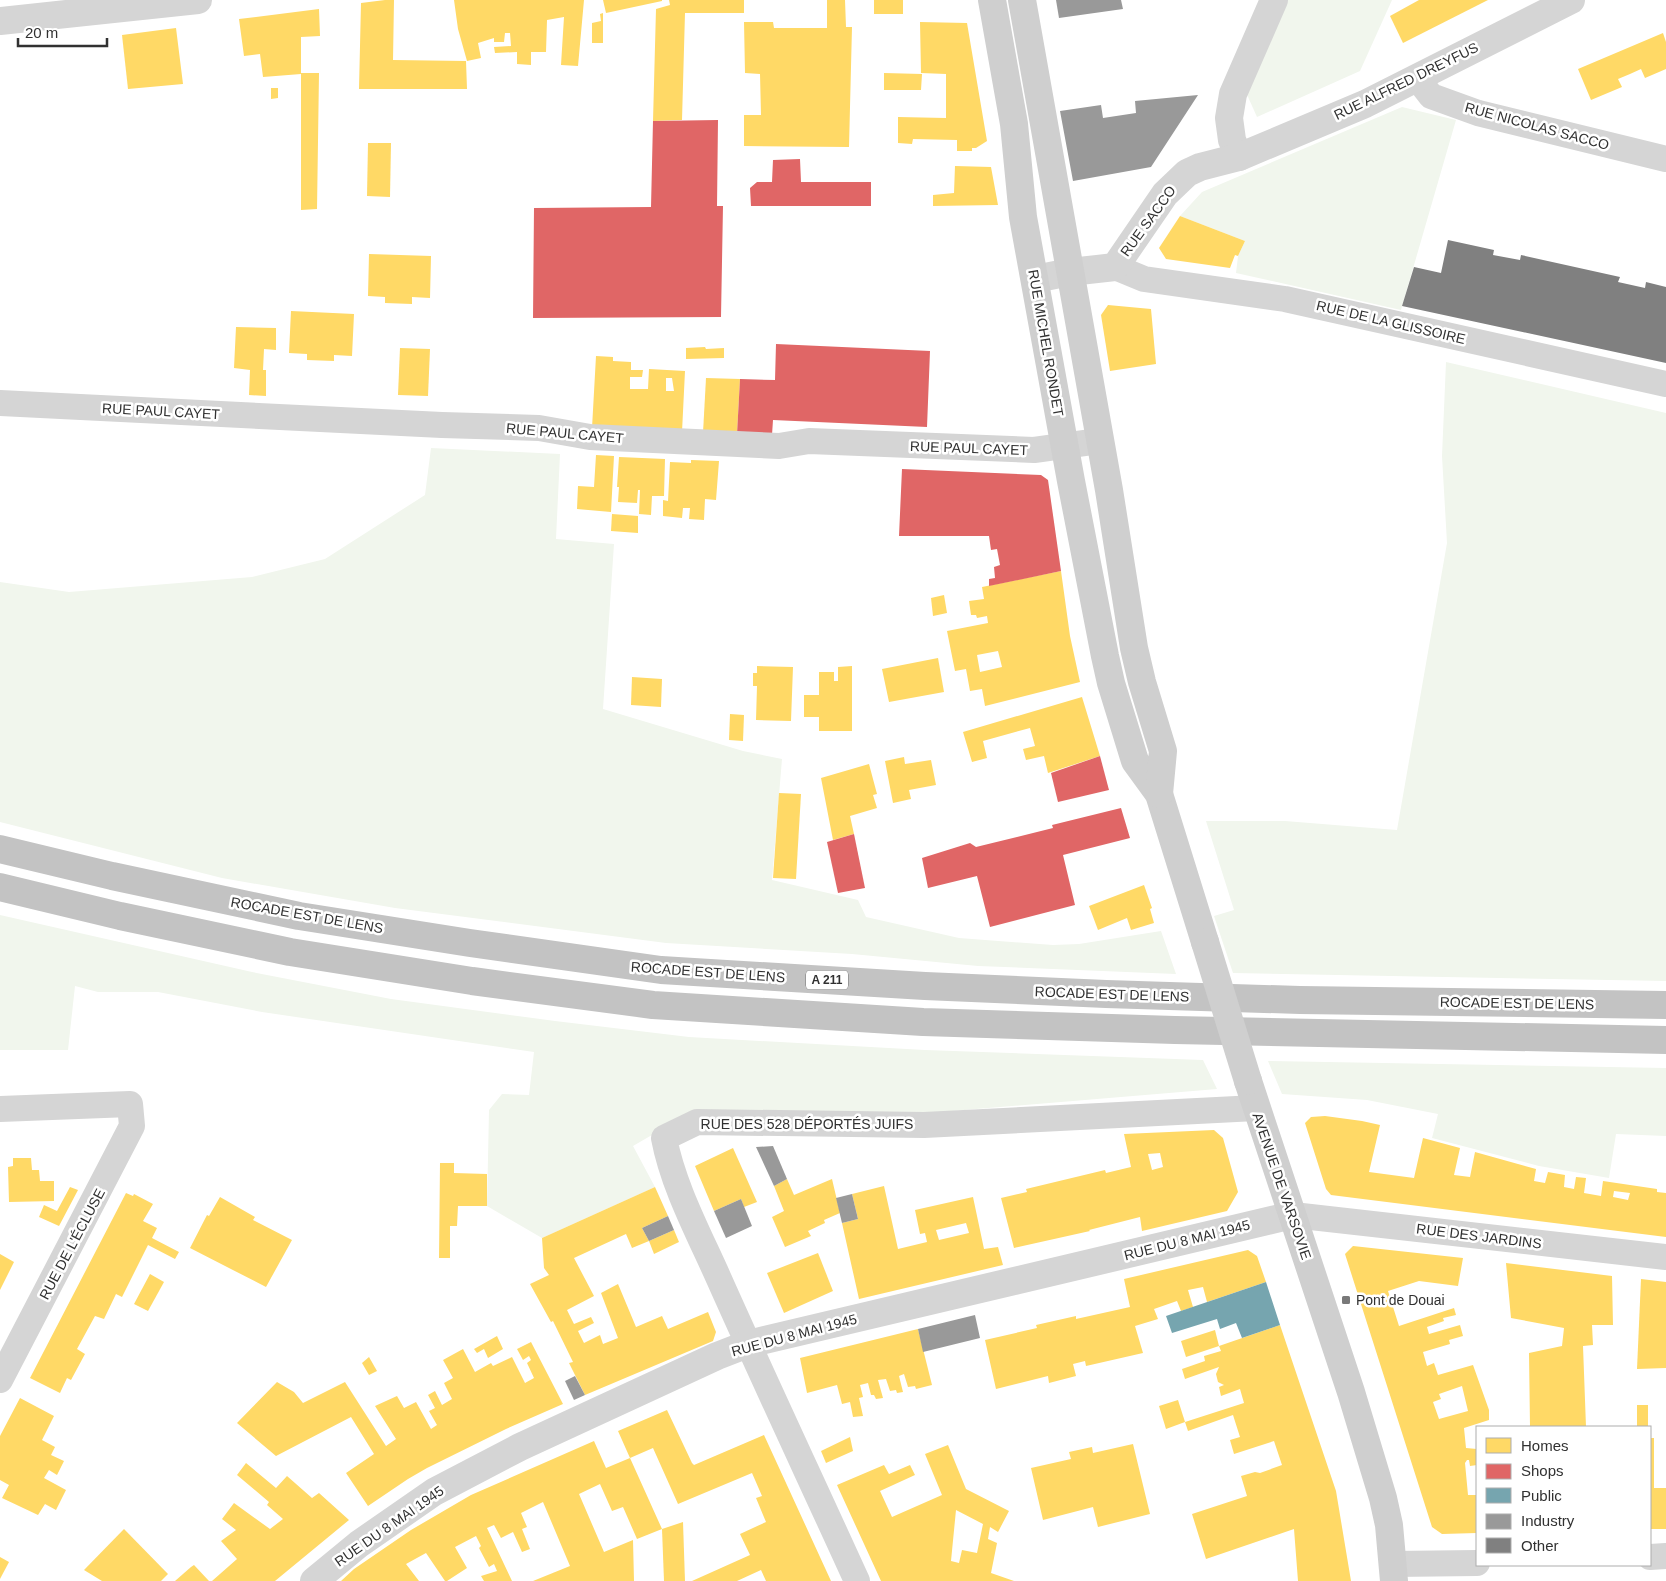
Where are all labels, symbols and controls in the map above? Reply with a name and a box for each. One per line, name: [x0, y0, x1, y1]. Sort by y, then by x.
scale bar: [18, 15, 106, 47]
text: 20 m: [25, 24, 58, 41]
street label: RUE ALFRED DREYFUS: [1331, 39, 1481, 123]
street label: RUE NICOLAS SACCO: [1463, 99, 1611, 153]
street label: RUE SACCO: [1117, 183, 1179, 259]
street label: RUE MICHEL RONDET: [1025, 268, 1067, 418]
street label: RUE DE LA GLISSOIRE: [1315, 297, 1467, 347]
street label: RUE PAUL CAYET: [102, 400, 221, 422]
street label: RUE PAUL CAYET: [506, 420, 625, 446]
street label: RUE PAUL CAYET: [910, 438, 1029, 458]
street label: ROCADE EST DE LENS: [230, 894, 384, 936]
street label: ROCADE EST DE LENS: [630, 959, 786, 985]
road number: A 211: [806, 970, 848, 990]
street label: ROCADE EST DE LENS: [1034, 983, 1190, 1005]
street label: ROCADE EST DE LENS: [1440, 994, 1594, 1012]
street label: AVENUE DE VARSOVIE: [1249, 1110, 1315, 1262]
street label: RUE DES 528 DÉPORTÉS JUIFS: [701, 1116, 913, 1132]
street label: RUE DE L'ÉCLUSE: [36, 1186, 108, 1302]
street label: RUE DU 8 MAI 1945: [1122, 1217, 1252, 1263]
street label: RUE DES JARDINS: [1415, 1220, 1543, 1252]
place label: Pont de Douai: [1356, 1292, 1445, 1308]
marker: Pont de Douai: [1340, 1294, 1352, 1306]
street label: RUE DU 8 MAI 1945: [730, 1311, 859, 1359]
legend: [1476, 1426, 1651, 1566]
text: Homes: [1521, 1437, 1569, 1454]
text: Shops: [1521, 1462, 1564, 1479]
street label: RUE DU 8 MAI 1945: [332, 1482, 447, 1570]
text: Public: [1521, 1487, 1562, 1504]
text: Industry: [1521, 1512, 1575, 1529]
text: Other: [1521, 1537, 1559, 1554]

